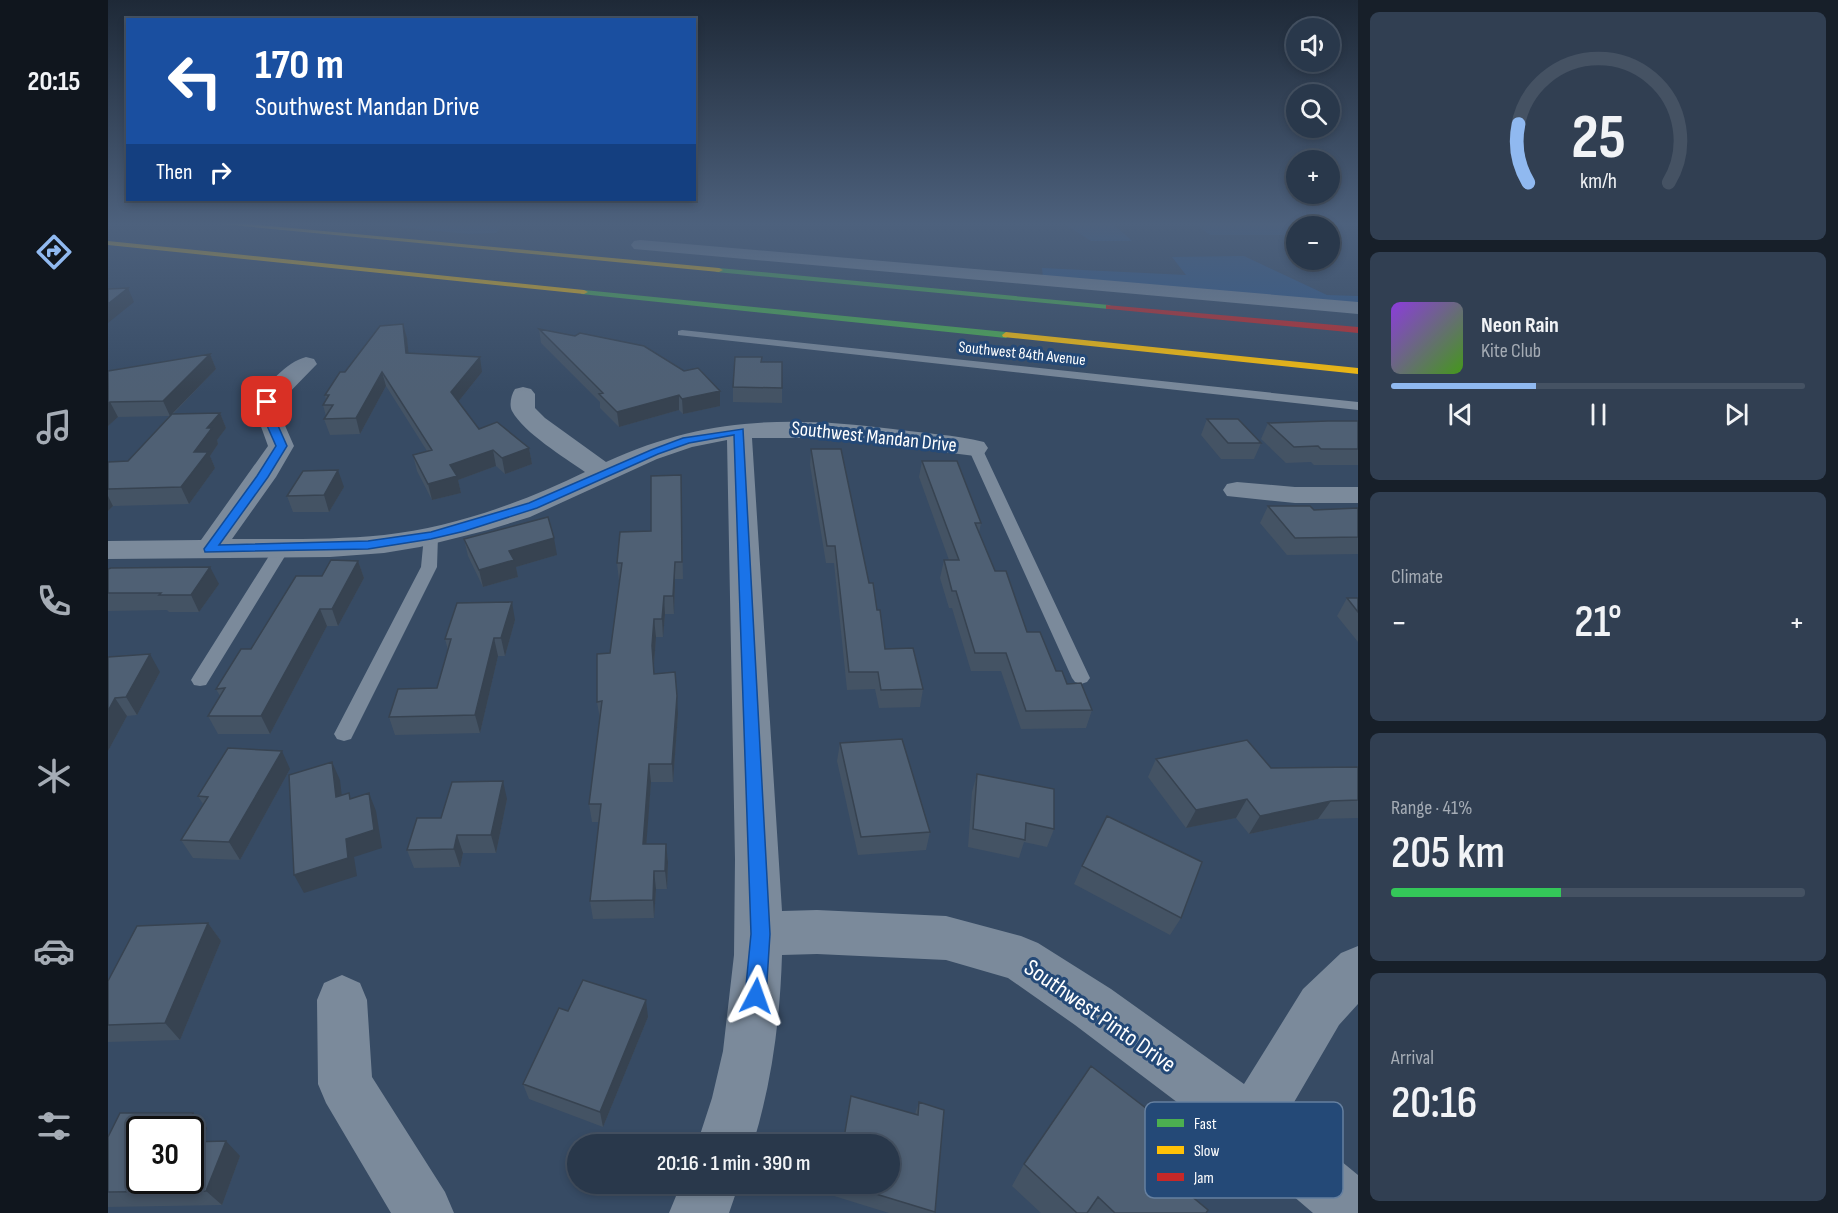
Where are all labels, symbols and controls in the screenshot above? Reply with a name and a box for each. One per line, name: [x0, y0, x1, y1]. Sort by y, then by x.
map controls: [1286, 18, 1340, 270]
button: sound: [1286, 18, 1340, 72]
text: 170 m: [255, 40, 344, 91]
icon: left: [156, 42, 234, 120]
text: 20:15: [28, 66, 80, 98]
button: search: [1286, 84, 1340, 138]
text: Southwest Mandan Drive: [255, 91, 480, 123]
text: 25: [1571, 101, 1625, 176]
button: +: [1286, 150, 1340, 204]
icon: right: [204, 156, 237, 189]
text: Then: [156, 159, 192, 186]
text: km/h: [1579, 169, 1617, 194]
button: −: [1286, 216, 1340, 270]
icon: directions: [33, 231, 75, 273]
text: Neon Rain: [1481, 312, 1559, 339]
street label: Southwest 84th Avenue: [957, 338, 1087, 370]
text: Kite Club: [1481, 339, 1541, 363]
pin: [241, 376, 292, 427]
icon: arrive: [250, 385, 283, 418]
icon: previous: [1444, 398, 1477, 431]
icon: pause: [1582, 398, 1615, 431]
icon: next: [1720, 398, 1753, 431]
icon: music: [33, 406, 75, 448]
street label: Southwest Mandan Drive: [790, 416, 958, 458]
text: Climate: [1391, 565, 1443, 589]
icon: phone: [33, 580, 75, 622]
text: 21°: [1574, 595, 1622, 650]
text: −: [1391, 603, 1407, 643]
text: +: [1789, 603, 1805, 643]
icon: climate: [33, 755, 75, 797]
text: Range · 41%: [1391, 796, 1472, 820]
text: 205 km: [1391, 826, 1505, 881]
icon: car: [33, 930, 75, 972]
street label: Southwest Pinto Drive: [1019, 953, 1181, 1079]
position arrow: [724, 964, 788, 1028]
text: Arrival: [1391, 1046, 1434, 1070]
text: 20:16: [1391, 1076, 1477, 1131]
legend: [1145, 1102, 1343, 1198]
icon: filters: [33, 1105, 75, 1147]
text: Fast: [1194, 1115, 1217, 1134]
speed limit sign: 30: [126, 1116, 204, 1194]
text: Slow: [1194, 1142, 1219, 1161]
text: 20:16 · 1 min · 390 m: [657, 1150, 810, 1177]
text: Jam: [1193, 1169, 1214, 1188]

